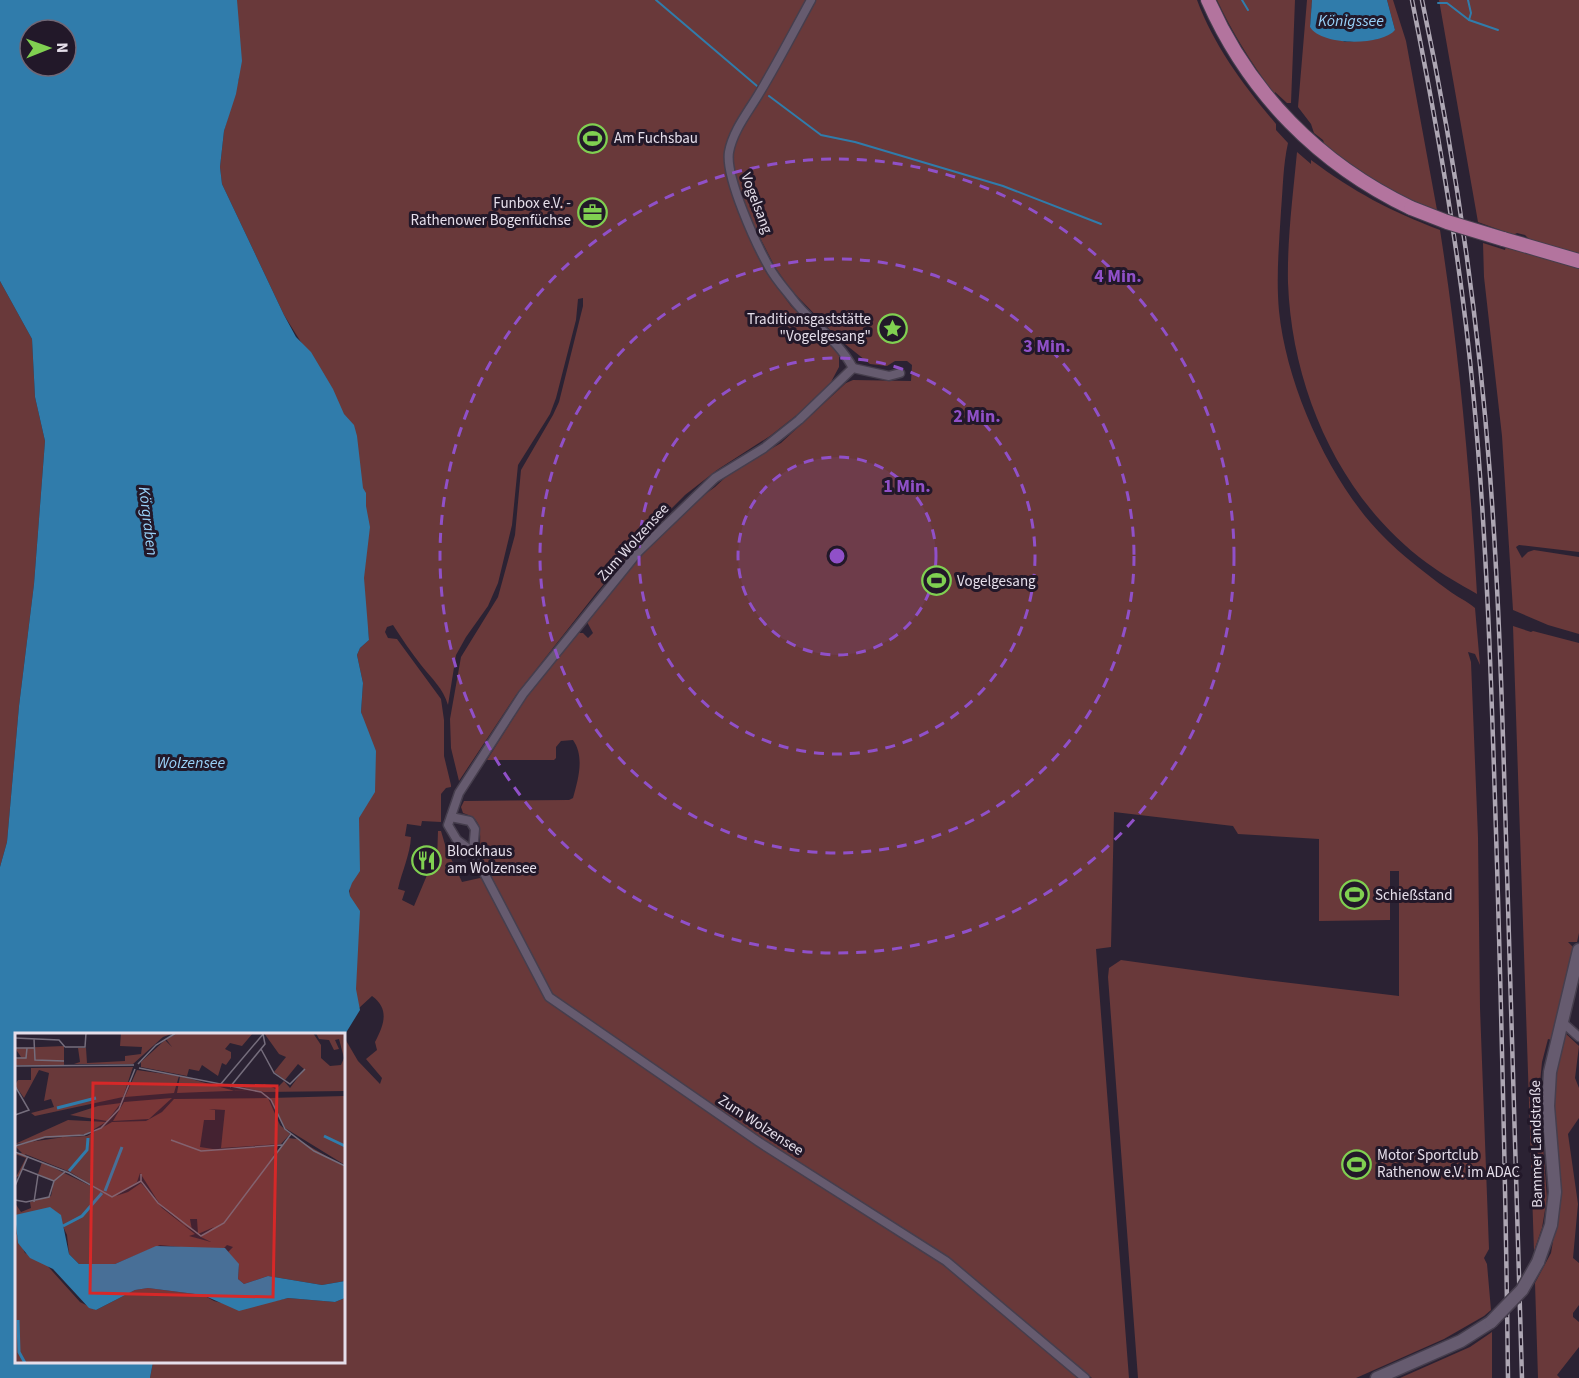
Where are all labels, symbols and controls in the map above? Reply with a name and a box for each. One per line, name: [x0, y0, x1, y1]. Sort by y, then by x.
water label: Königssee: [1318, 10, 1384, 32]
north arrow: [18, 18, 78, 78]
text: N: [51, 42, 73, 53]
sports icon: Am Fuchsbau: [577, 122, 609, 154]
place label: Am Fuchsbau: [614, 128, 698, 149]
street label: Vogelsang: [735, 170, 778, 237]
place label: Funbox e.V. - Rathenower Bogenfüchse: [411, 193, 571, 231]
office icon: Funbox e.V. - Rathenower Bogenfüchse: [576, 196, 608, 228]
text: 4 Min.: [1094, 264, 1142, 289]
place label: Traditionsgaststätte "Vogelgesang": [747, 309, 871, 347]
place icon: Traditionsgaststätte "Vogelgesang": [876, 312, 908, 344]
text: 3 Min.: [1023, 334, 1071, 359]
text: 2 Min.: [953, 404, 1001, 429]
text: 1 Min.: [883, 474, 931, 499]
water label: Körgraben: [133, 485, 163, 557]
street label: Zum Wolzensee: [593, 499, 674, 586]
centre of rings: [827, 546, 847, 566]
sports icon: Vogelgesang: [920, 565, 952, 597]
place label: Vogelgesang: [957, 571, 1036, 592]
water label: Wolzensee: [157, 752, 226, 774]
place label: Blockhaus am Wolzensee: [447, 841, 537, 879]
restaurant icon: Blockhaus am Wolzensee: [410, 844, 442, 876]
sports icon: Schießstand: [1338, 879, 1370, 911]
place label: Schießstand: [1375, 885, 1453, 906]
inset map: [15, 1033, 345, 1363]
street label: Bammer Landstraße: [1525, 1080, 1548, 1208]
street label: Zum Wolzensee: [714, 1090, 808, 1161]
place label: Motor Sportclub Rathenow e.V. im ADAC: [1377, 1145, 1521, 1183]
sports icon: Motor Sportclub Rathenow e.V. im ADAC: [1340, 1148, 1372, 1180]

